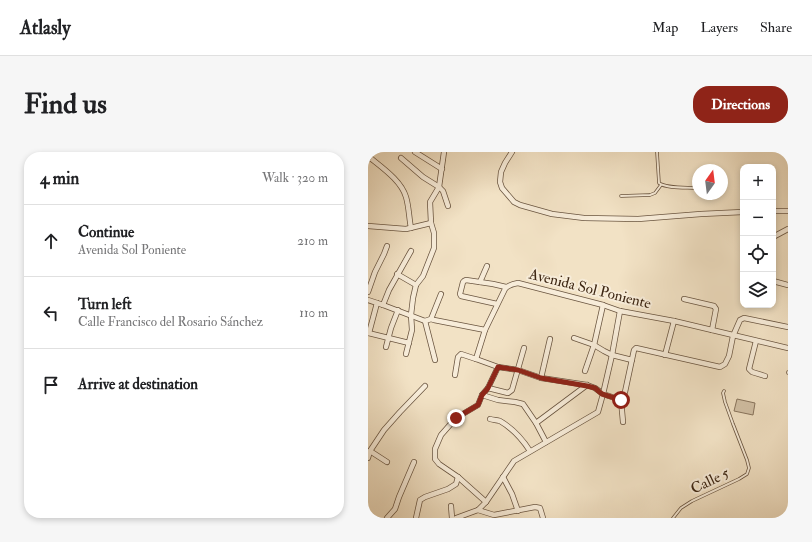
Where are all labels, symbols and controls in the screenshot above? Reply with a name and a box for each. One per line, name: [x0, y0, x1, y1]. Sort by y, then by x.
text: Atlasly: [20, 16, 71, 40]
text: Map: [652, 19, 678, 36]
text: Layers: [700, 19, 738, 36]
text: Share: [760, 19, 792, 36]
button: Directions: [693, 86, 788, 123]
text: Find us: [24, 87, 107, 122]
north arrow: [692, 164, 728, 200]
map controls: [740, 164, 776, 308]
button: +: [740, 164, 776, 200]
text: 4 min: [40, 168, 79, 189]
text: Walk · 320 m: [262, 170, 328, 186]
button: −: [740, 200, 776, 236]
text: Continue: [78, 223, 134, 242]
icon: ahead: [40, 230, 62, 252]
text: 210 m: [297, 233, 328, 249]
button: locate: [740, 236, 776, 272]
text: Avenida Sol Poniente: [78, 242, 186, 258]
street label: Avenida Sol Poniente: [526, 264, 653, 313]
button: layers: [740, 272, 776, 308]
text: Turn left: [78, 295, 132, 314]
icon: left: [40, 302, 62, 324]
text: 110 m: [299, 305, 328, 321]
text: Calle Francisco del Rosario Sánchez: [78, 314, 263, 330]
icon: arrive: [40, 374, 62, 396]
text: Arrive at destination: [78, 375, 198, 394]
route start: [612, 391, 630, 409]
route end: [447, 409, 465, 427]
street label: Calle 5: [688, 463, 733, 498]

